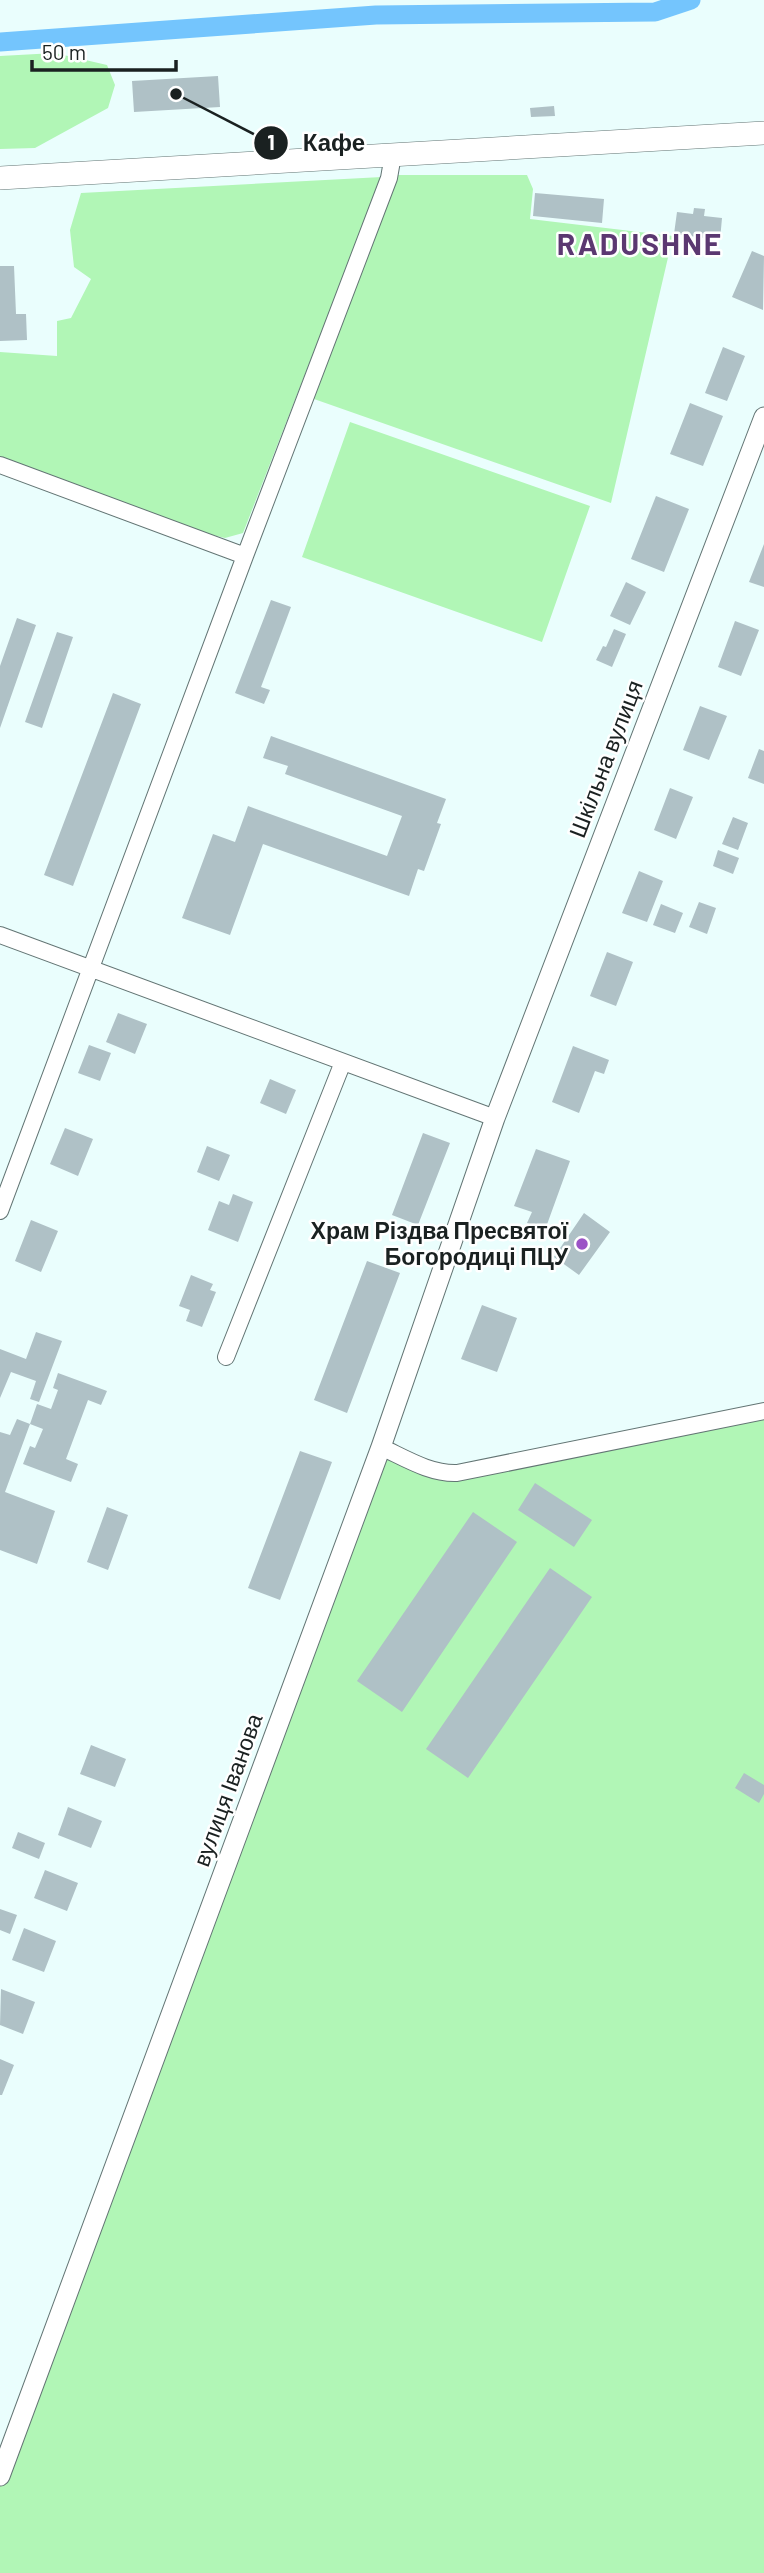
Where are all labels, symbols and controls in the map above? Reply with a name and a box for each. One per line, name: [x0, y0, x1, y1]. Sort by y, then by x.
scale bar: [32, 28, 175, 72]
text: 50 m: [42, 39, 86, 64]
callout: Кафе: [254, 120, 379, 165]
text: Кафе: [303, 127, 365, 156]
text: 1: [267, 129, 275, 154]
district label: RADUSHNE: [557, 225, 723, 261]
street label: Шкільна вулиця: [562, 676, 648, 841]
place label: Храм Різдва Пресвятої Богородиці ПЦУ: [311, 1216, 569, 1270]
marker: Храм Різдва Пресвятої Богородиці ПЦУ: [574, 1236, 590, 1252]
street label: вулиця Іванова: [186, 1709, 268, 1870]

